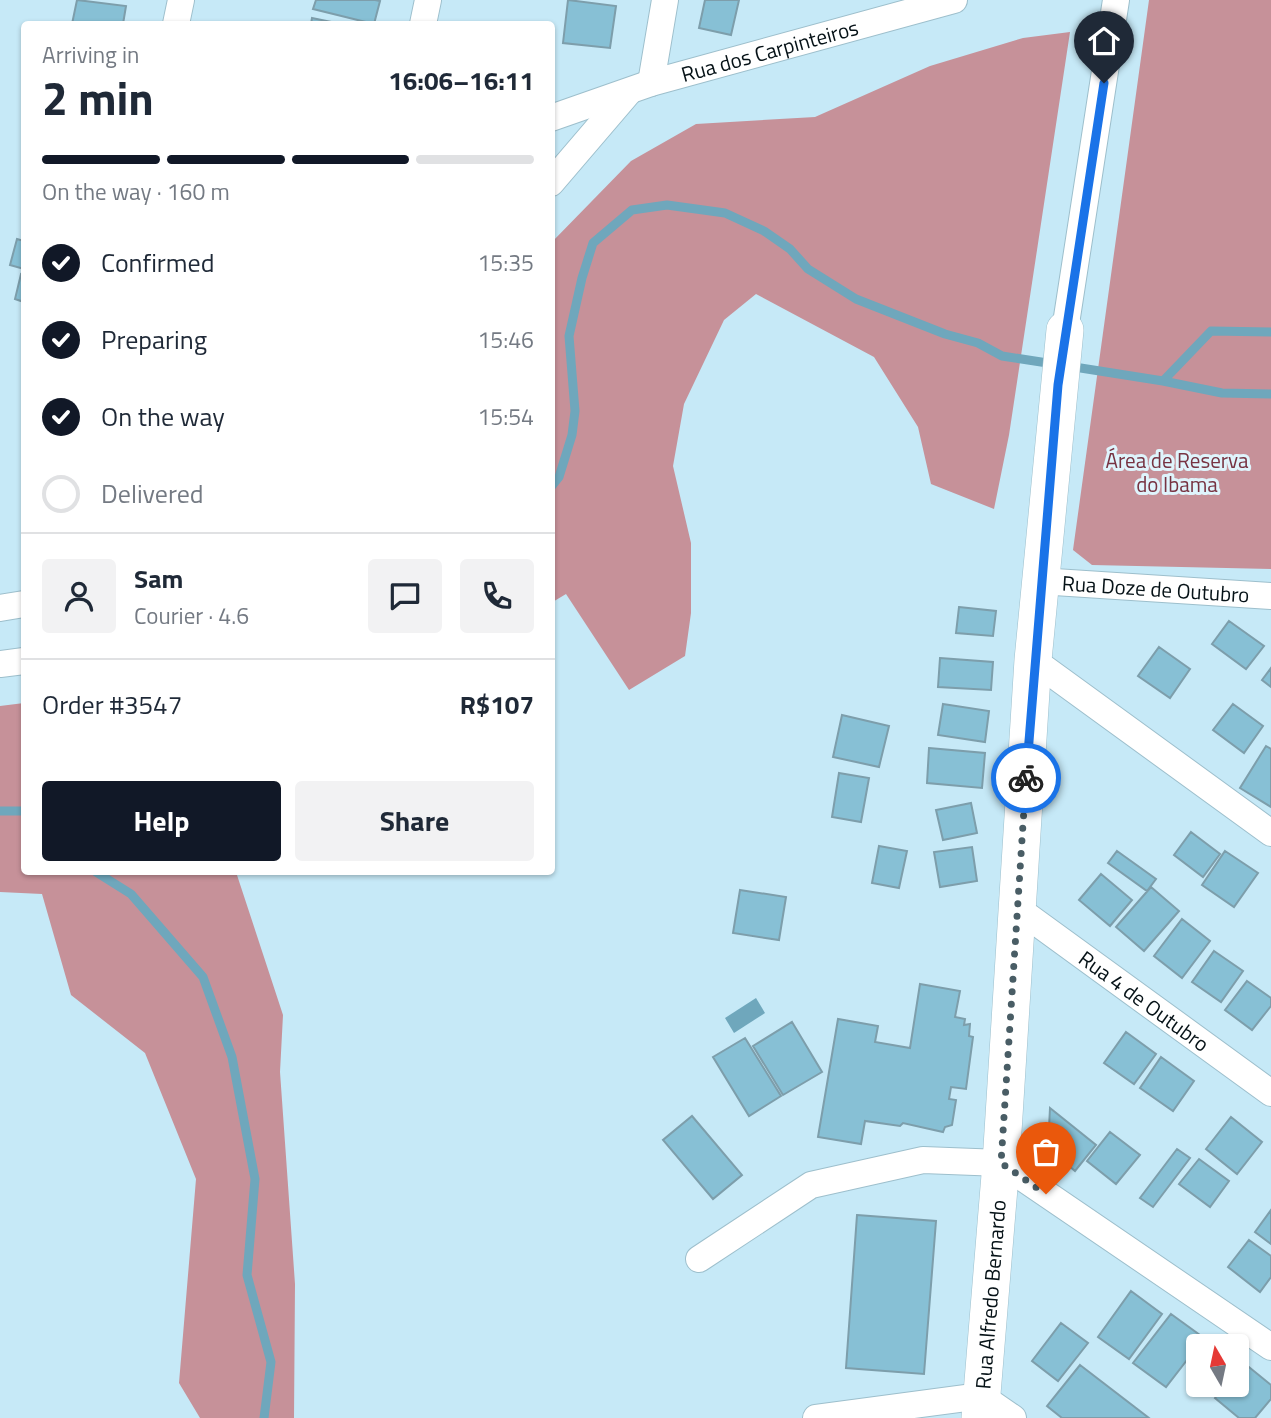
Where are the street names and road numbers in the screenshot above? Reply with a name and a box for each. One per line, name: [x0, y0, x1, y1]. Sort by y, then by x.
street label: Rua dos Carpinteiros: [677, 11, 862, 90]
street label: Rua Doze de Outubro: [1061, 567, 1250, 611]
street label: Rua 4 de Outubro: [1072, 942, 1216, 1059]
street label: Rua Alfredo Bernardo: [966, 1198, 1014, 1390]

